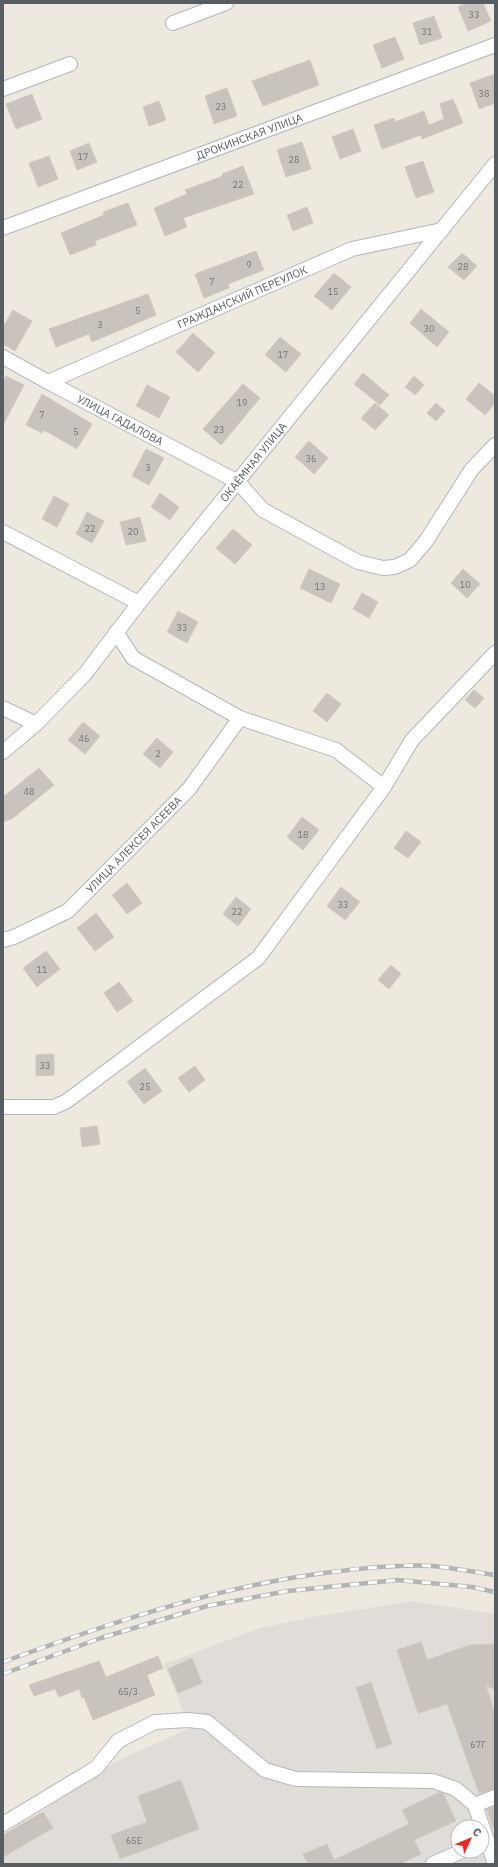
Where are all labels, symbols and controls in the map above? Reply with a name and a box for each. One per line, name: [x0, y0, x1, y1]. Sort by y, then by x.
house number: 33: [469, 9, 479, 20]
house number: 31: [422, 26, 432, 37]
house number: 38: [479, 88, 489, 99]
house number: 23: [216, 101, 226, 112]
street label: ДРОКИНСКАЯ УЛИЦА: [194, 110, 305, 163]
house number: 17: [78, 151, 88, 162]
house number: 28: [289, 154, 299, 165]
house number: 22: [233, 179, 243, 190]
house number: 9: [246, 259, 252, 270]
house number: 28: [458, 261, 468, 272]
street label: ГРАЖДАНСКИЙ ПЕРЕУЛОК: [175, 262, 309, 332]
house number: 7: [209, 276, 215, 287]
house number: 15: [328, 286, 338, 297]
house number: 5: [135, 305, 141, 316]
house number: 3: [97, 319, 103, 330]
house number: 30: [424, 323, 434, 334]
house number: 17: [278, 349, 288, 360]
street label: УЛИЦА ГАДАЛОВА: [75, 392, 166, 448]
house number: 19: [237, 397, 247, 408]
house number: 7: [39, 409, 45, 420]
street label: ОКАЁМНАЯ УЛИЦА: [217, 419, 290, 505]
house number: 23: [214, 424, 224, 435]
house number: 5: [73, 426, 79, 437]
house number: 36: [306, 453, 316, 464]
house number: 3: [145, 462, 151, 473]
house number: 22: [85, 523, 95, 534]
house number: 20: [128, 526, 138, 537]
house number: 10: [460, 579, 470, 590]
house number: 13: [315, 581, 325, 592]
house number: 33: [177, 622, 187, 633]
house number: 46: [79, 733, 89, 744]
house number: 2: [155, 748, 161, 759]
house number: 48: [24, 786, 34, 797]
street label: УЛИЦА АЛЕКСЕЯ АСЕЕВА: [83, 793, 185, 896]
house number: 18: [298, 829, 308, 840]
house number: 33: [338, 899, 348, 910]
house number: 22: [232, 906, 242, 917]
house number: 11: [37, 964, 47, 975]
house number: 33: [40, 1060, 50, 1071]
house number: 25: [140, 1081, 150, 1092]
house number: 65/3: [118, 1686, 138, 1697]
house number: 67Г: [470, 1739, 486, 1750]
north arrow: [450, 1819, 490, 1859]
text: С: [470, 1825, 485, 1839]
house number: 65Е: [126, 1835, 142, 1846]

